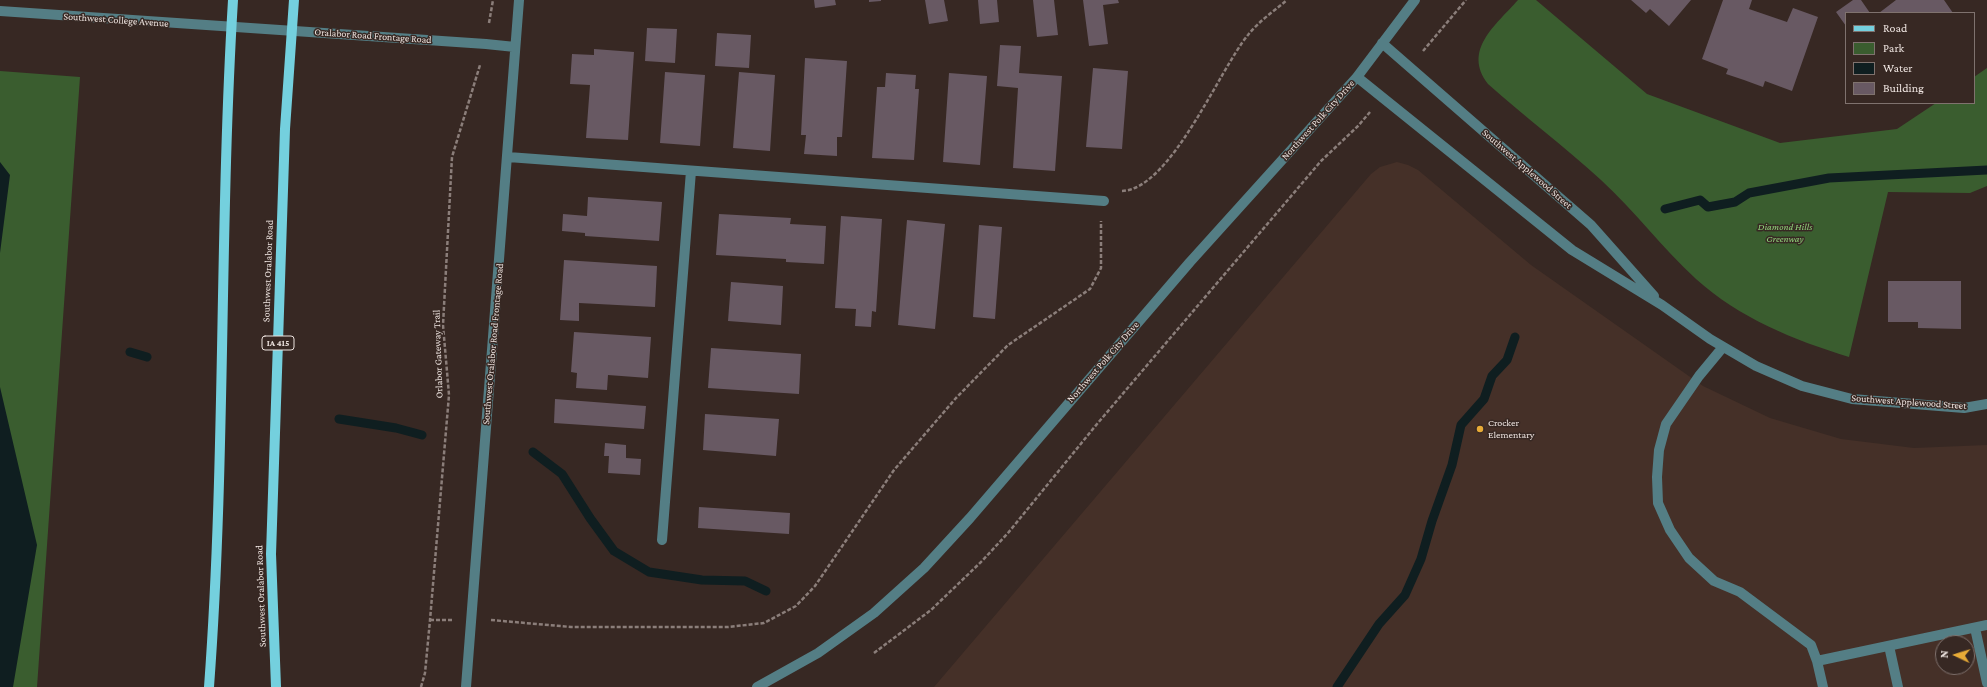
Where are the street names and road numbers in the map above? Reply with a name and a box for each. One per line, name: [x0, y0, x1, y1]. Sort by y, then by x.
street label: Southwest College Avenue: [63, 10, 169, 30]
street label: Oralabor Road Frontage Road: [314, 26, 432, 46]
street label: Northwest Polk City Drive: [1279, 78, 1357, 162]
street label: Southwest Applewood Street: [1480, 127, 1574, 211]
street label: Southwest Oralabor Road: [260, 220, 276, 322]
street label: Southwest Oralabor Road Frontage Road: [480, 263, 506, 425]
street label: Orlabor Gateway Trail: [430, 310, 446, 398]
street label: Northwest Polk City Drive: [1065, 319, 1141, 405]
road number: IA 415: [262, 336, 294, 350]
street label: Southwest Applewood Street: [1851, 392, 1967, 412]
street label: Southwest Oralabor Road: [253, 545, 269, 647]

